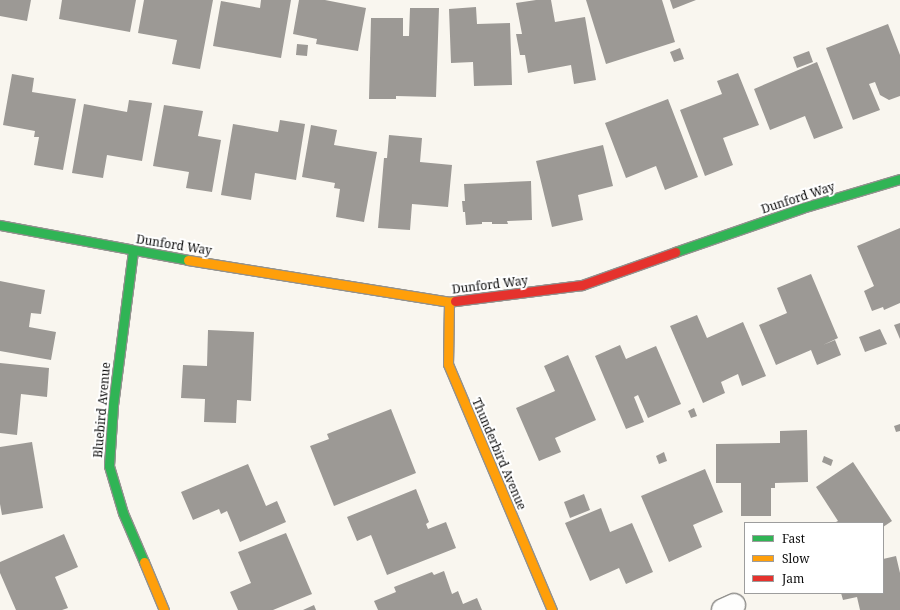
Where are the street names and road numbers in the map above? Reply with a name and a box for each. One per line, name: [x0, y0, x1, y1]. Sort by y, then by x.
street label: Dunford Way: [759, 179, 837, 217]
street label: Dunford Way: [135, 232, 213, 258]
street label: Dunford Way: [451, 273, 529, 297]
street label: Bluebird Avenue: [91, 362, 113, 458]
street label: Thunderbird Avenue: [469, 396, 529, 512]

